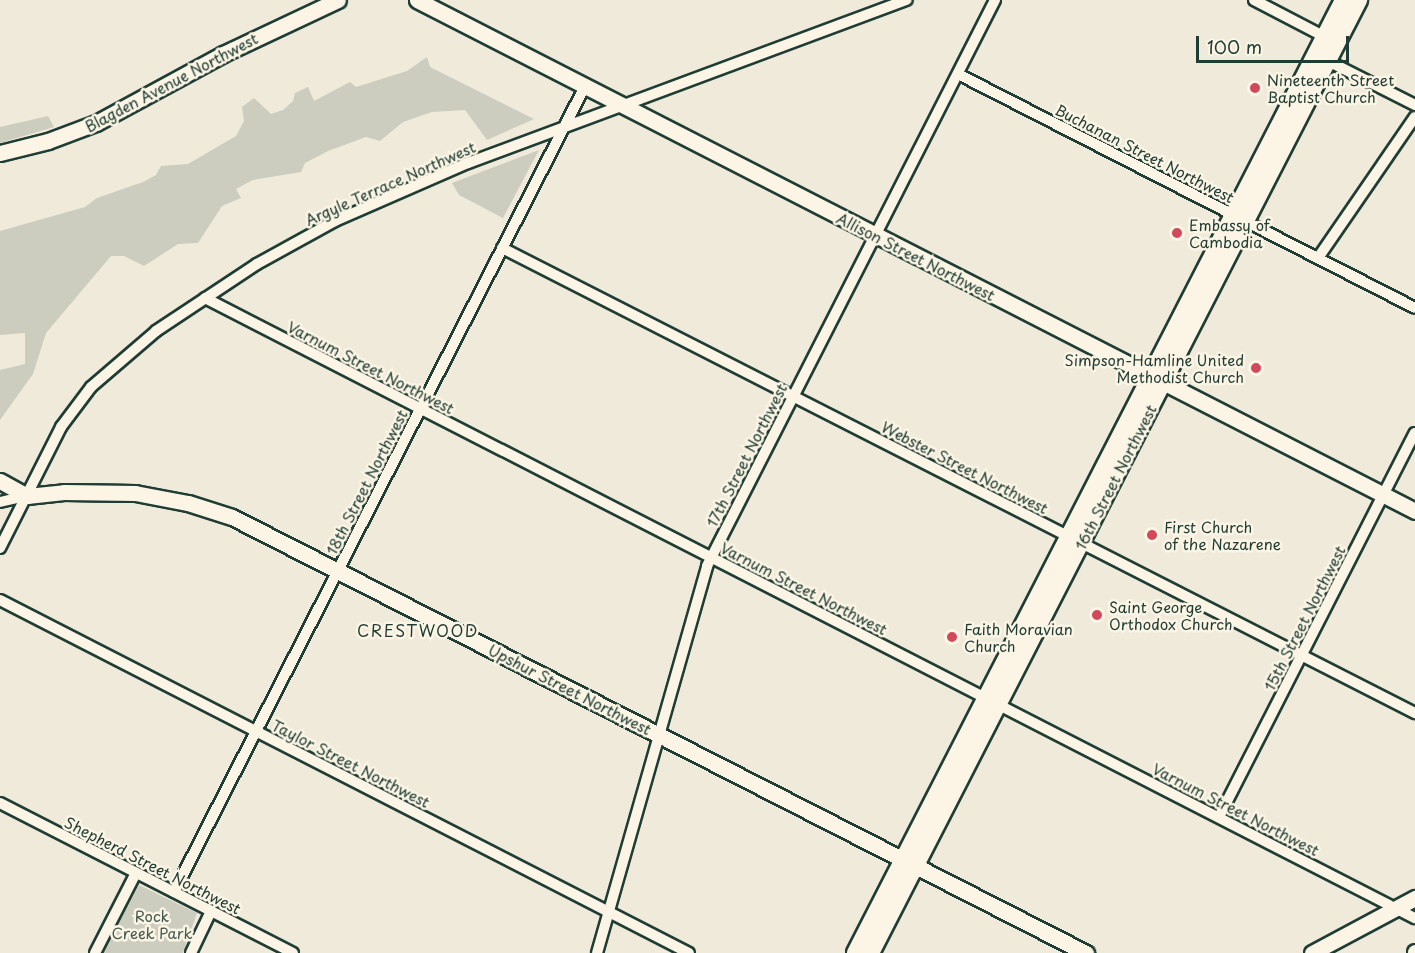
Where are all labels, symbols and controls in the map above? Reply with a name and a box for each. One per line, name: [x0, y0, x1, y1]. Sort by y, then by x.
scale bar: [1199, 24, 1352, 62]
street label: Blagden Avenue Northwest: [81, 29, 261, 135]
text: 100 m: [1207, 33, 1262, 60]
place label: Nineteenth Street Baptist Church: [1267, 70, 1395, 105]
marker: Nineteenth Street Baptist Church: [1248, 81, 1262, 95]
street label: Buchanan Street Northwest: [1052, 99, 1238, 207]
street label: Argyle Terrace Northwest: [302, 137, 478, 229]
street label: Allison Street Northwest: [833, 208, 999, 304]
place label: Embassy of Cambodia: [1189, 215, 1270, 250]
marker: Embassy of Cambodia: [1170, 226, 1184, 240]
street label: Varnum Street Northwest: [284, 317, 458, 417]
place label: Simpson-Hamline United Methodist Church: [1063, 350, 1244, 385]
marker: Simpson-Hamline United Methodist Church: [1249, 361, 1263, 375]
street label: 17th Street Northwest: [702, 380, 790, 530]
street label: 16th Street Northwest: [1070, 401, 1160, 553]
street label: 18th Street Northwest: [322, 407, 410, 557]
street label: Webster Street Northwest: [877, 416, 1053, 518]
place label: First Church of the Nazarene: [1164, 517, 1281, 552]
marker: First Church of the Nazarene: [1145, 528, 1159, 542]
street label: Varnum Street Northwest: [717, 538, 891, 638]
street label: 15th Street Northwest: [1260, 543, 1348, 693]
place label: Saint George Orthodox Church: [1109, 597, 1233, 632]
marker: Saint George Orthodox Church: [1090, 608, 1104, 622]
place label: Faith Moravian Church: [964, 619, 1074, 654]
district label: CRESTWOOD: [357, 620, 479, 640]
marker: Faith Moravian Church: [945, 630, 959, 644]
street label: Upshur Street Northwest: [485, 640, 655, 738]
street label: Taylor Street Northwest: [269, 715, 433, 811]
street label: Varnum Street Northwest: [1149, 759, 1323, 859]
street label: Shepherd Street Northwest: [61, 812, 245, 918]
park label: Rock Creek Park: [111, 906, 193, 941]

